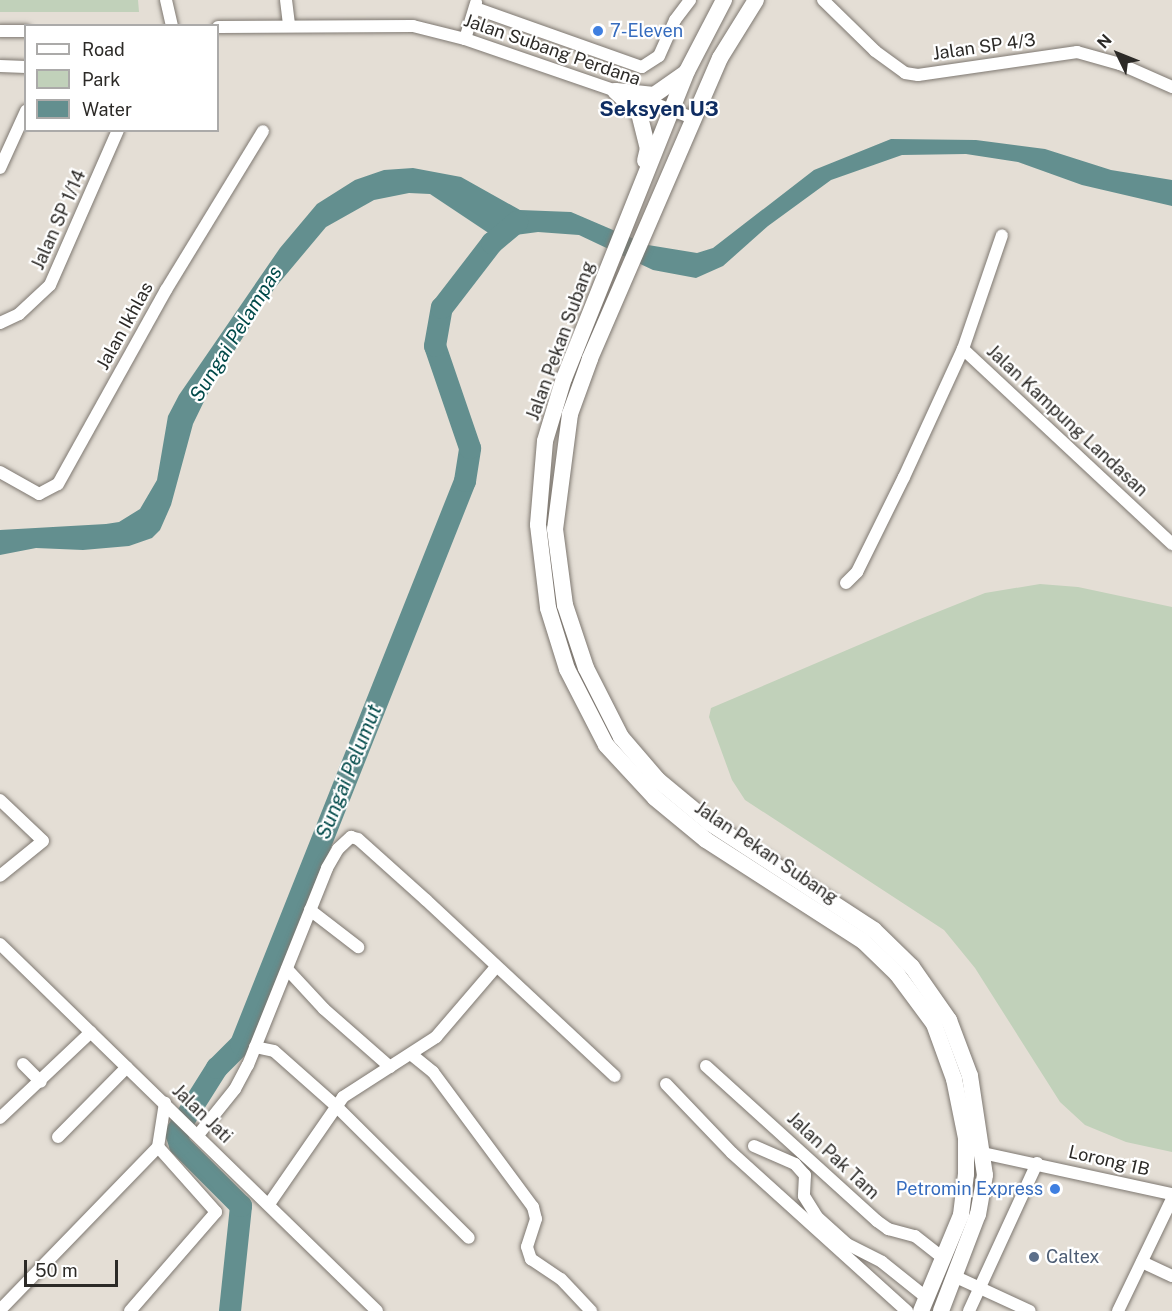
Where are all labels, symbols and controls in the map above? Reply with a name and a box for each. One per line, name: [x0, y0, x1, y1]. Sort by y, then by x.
street label: Jalan Subang Perdana: [461, 10, 643, 90]
place label: 7-Eleven: [610, 20, 683, 42]
legend: [24, 24, 219, 132]
marker: 7-Eleven: [591, 24, 605, 38]
north arrow: [1088, 24, 1148, 84]
street label: Jalan SP 4/3: [931, 29, 1037, 65]
text: N: [1093, 30, 1116, 52]
text: Road: [82, 39, 125, 60]
text: Park: [82, 69, 120, 90]
district label: Seksyen U3: [599, 96, 719, 122]
text: Water: [82, 99, 132, 120]
street label: Jalan SP 1/14: [27, 167, 91, 273]
street label: Jalan Pekan Subang: [522, 258, 600, 424]
water label: Sungai Pelampas: [185, 262, 287, 406]
street label: Jalan Ikhlas: [92, 278, 158, 374]
street label: Jalan Kampung Landasan: [982, 341, 1152, 501]
water label: Sungai Pelumut: [311, 701, 387, 843]
street label: Jalan Pekan Subang: [690, 797, 842, 909]
street label: Jalan Jati: [168, 1080, 236, 1148]
street label: Jalan Pak Tam: [783, 1108, 883, 1204]
street label: Lorong 1B: [1066, 1141, 1152, 1181]
place label: Petromin Express: [896, 1178, 1043, 1200]
marker: Petromin Express: [1048, 1182, 1062, 1196]
place label: Caltex: [1046, 1246, 1099, 1268]
scale bar: [27, 1248, 122, 1286]
marker: Caltex: [1027, 1250, 1041, 1264]
text: 50 m: [35, 1260, 78, 1281]

